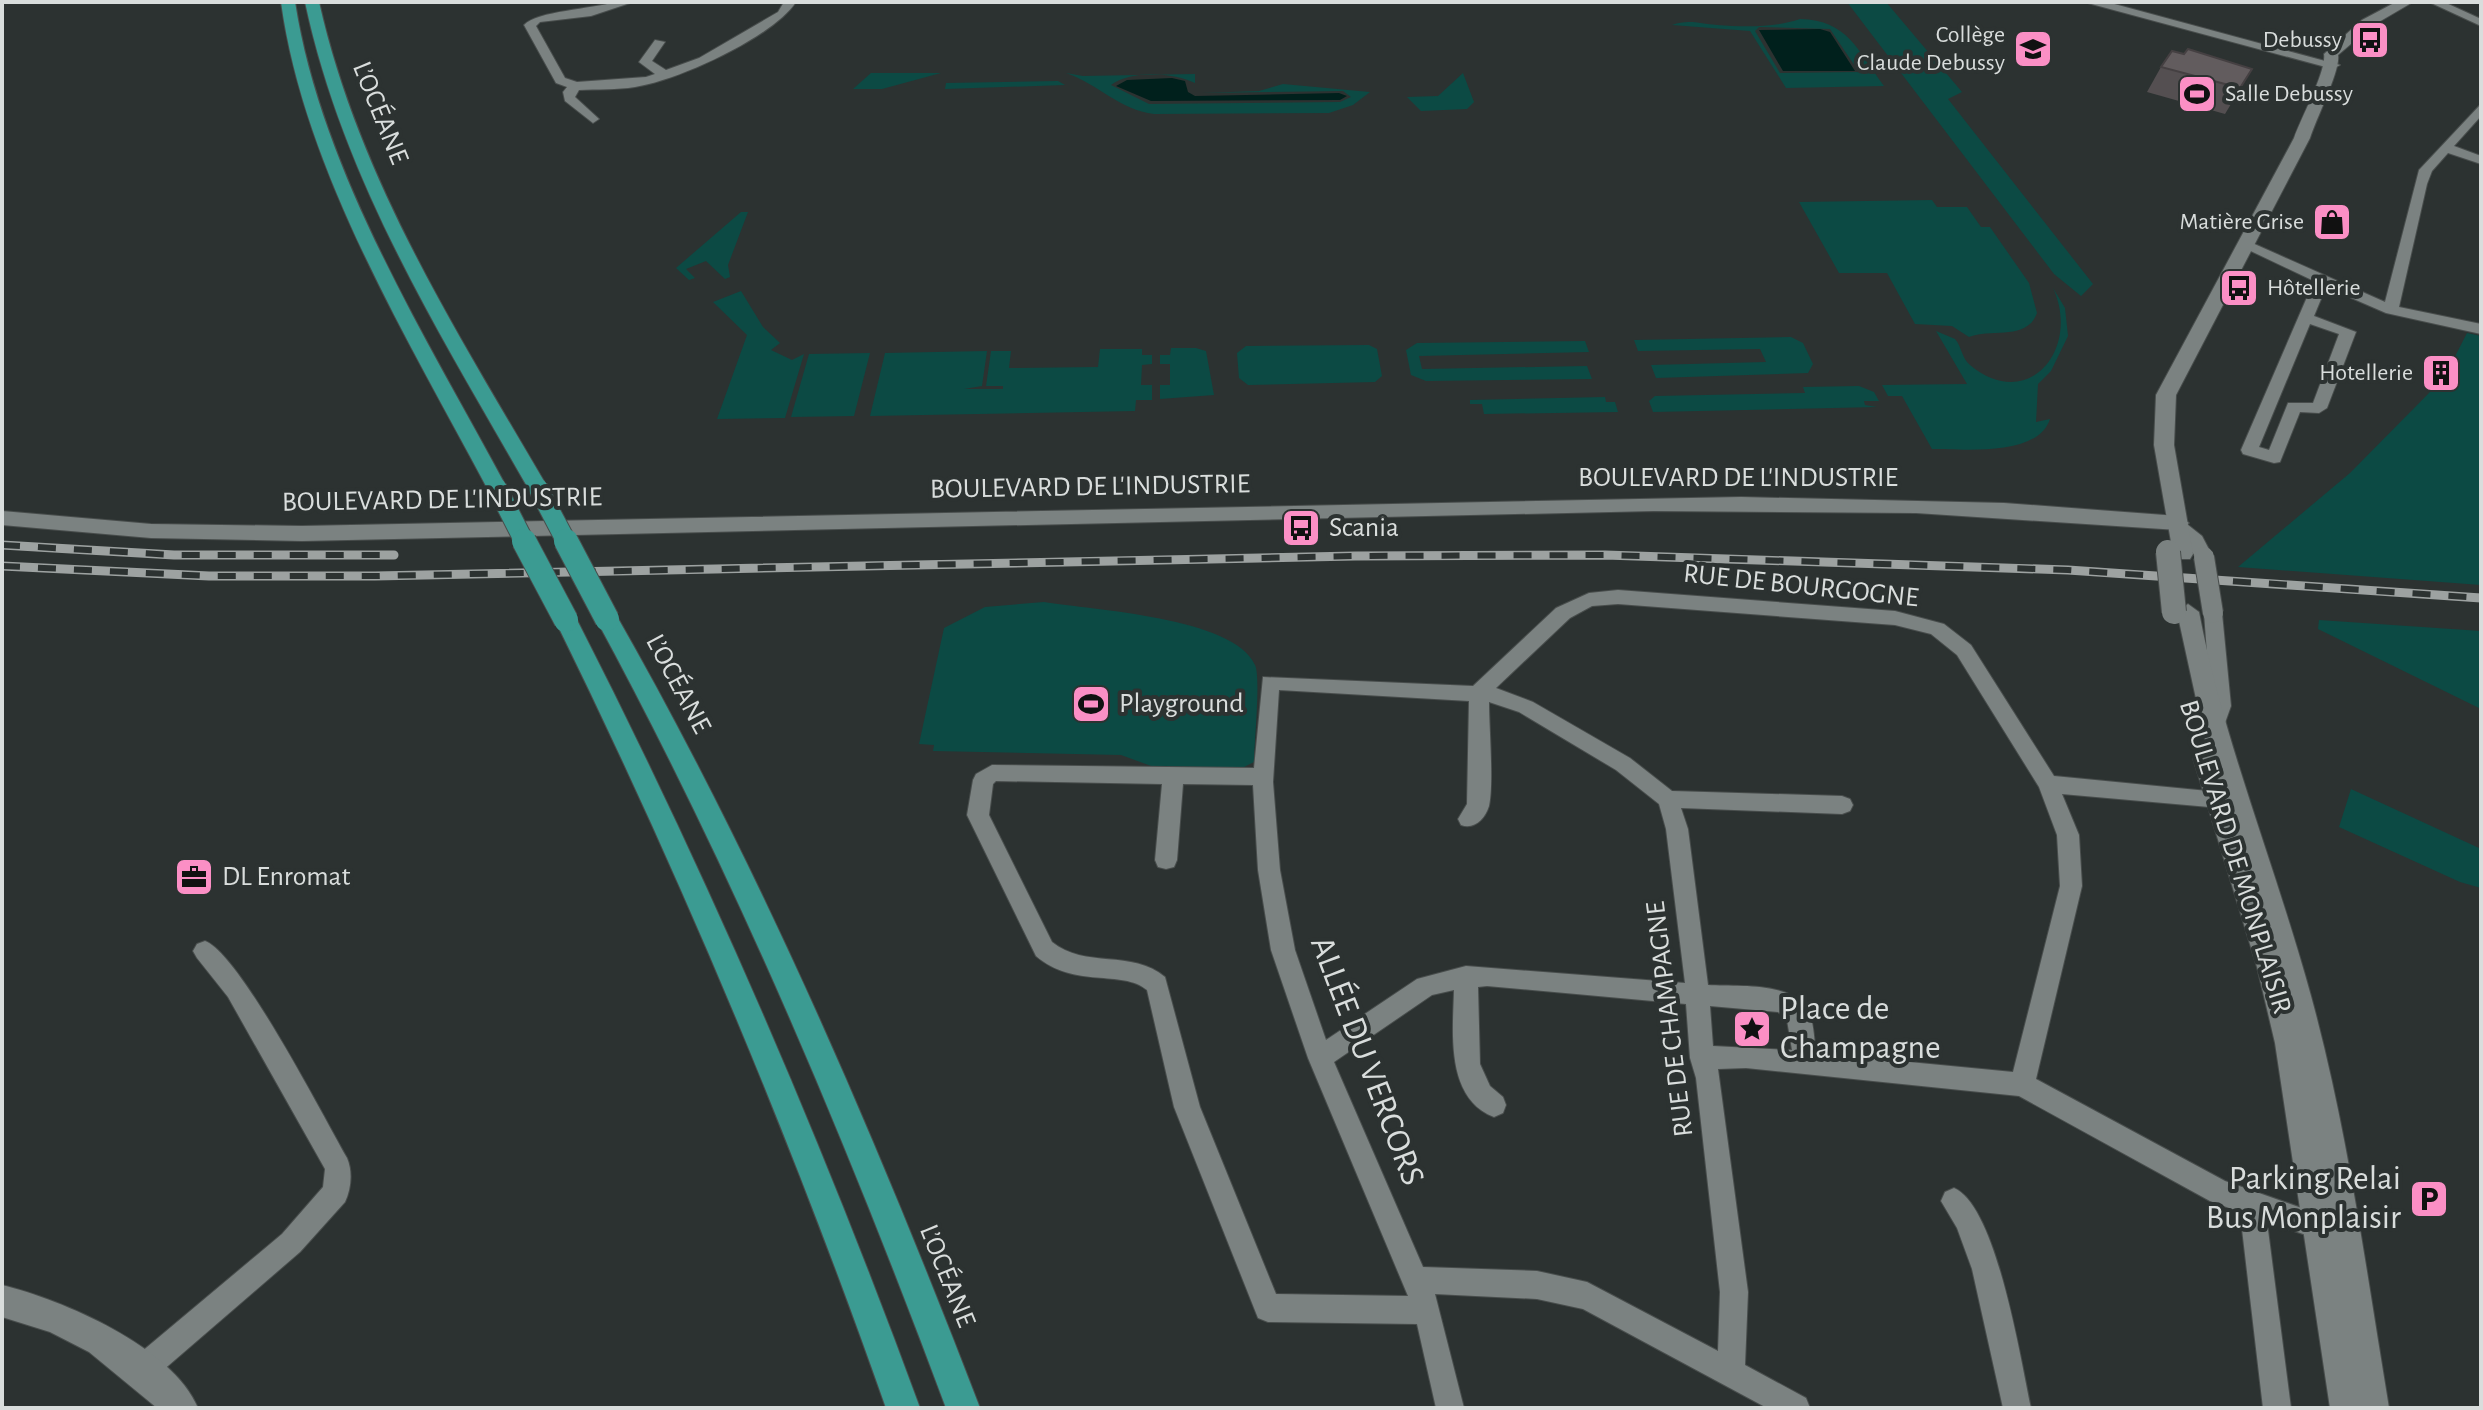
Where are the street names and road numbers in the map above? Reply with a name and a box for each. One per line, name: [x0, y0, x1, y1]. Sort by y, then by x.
street label: L’OCÉANE: [347, 57, 416, 168]
street label: BOULEVARD DE L'INDUSTRIE: [1578, 464, 1898, 492]
street label: BOULEVARD DE L'INDUSTRIE: [930, 470, 1250, 504]
street label: BOULEVARD DE L'INDUSTRIE: [282, 483, 602, 517]
street label: RUE DE BOURGOGNE: [1682, 560, 1920, 612]
street label: L’OCÉANE: [640, 628, 718, 738]
street label: BOULEVARD DE MONPLAISIR: [2174, 697, 2296, 1017]
street label: RUE DE CHAMPAGNE: [1642, 900, 1698, 1138]
street label: ALLÉE DU VERCORS: [1304, 931, 1433, 1190]
street label: L’OCÉANE: [914, 1220, 983, 1331]

